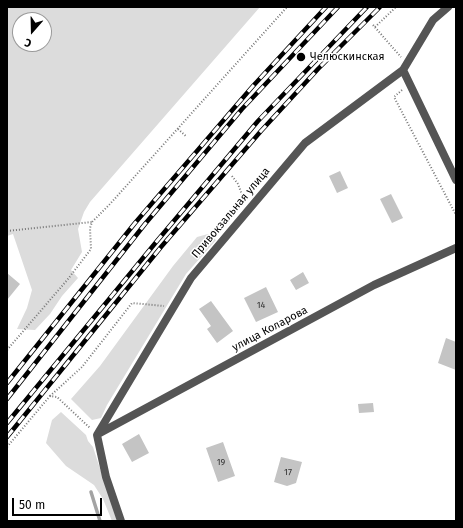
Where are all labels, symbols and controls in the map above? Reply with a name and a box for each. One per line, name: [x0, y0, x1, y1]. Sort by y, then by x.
north arrow: [12, 12, 52, 52]
text: С: [23, 36, 33, 50]
place label: Челюскинская: [310, 50, 385, 64]
marker: Челюскинская: [295, 51, 307, 63]
street label: Привокзальная улица: [189, 165, 273, 261]
house number: 14: [257, 300, 265, 310]
street label: улица Коларова: [230, 304, 310, 354]
house number: 19: [217, 457, 225, 467]
house number: 17: [284, 467, 292, 477]
scale bar: [14, 490, 104, 516]
text: 50 m: [19, 498, 45, 512]

